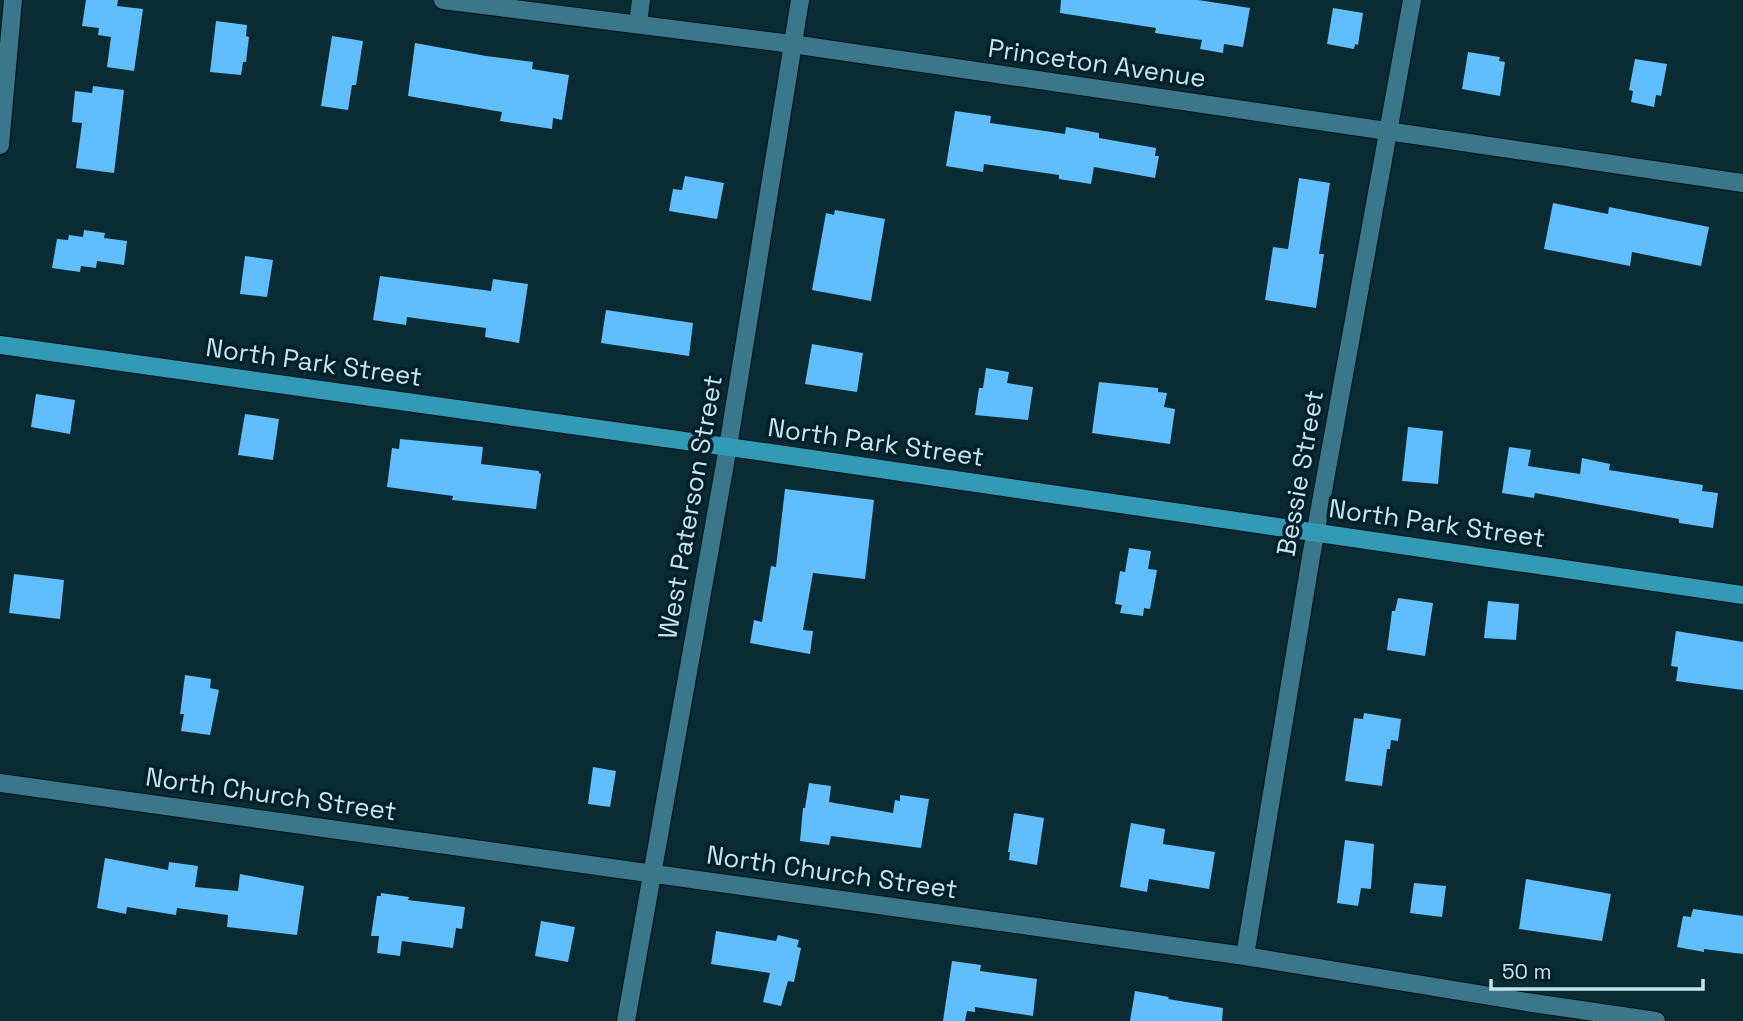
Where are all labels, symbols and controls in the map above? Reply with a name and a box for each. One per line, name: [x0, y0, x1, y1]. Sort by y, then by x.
street label: Princeton Avenue: [986, 31, 1208, 95]
street label: North Park Street: [204, 330, 424, 394]
street label: West Paterson Street: [650, 372, 730, 642]
street label: Bessie Street: [1269, 387, 1331, 559]
street label: North Park Street: [766, 410, 986, 474]
street label: North Park Street: [1327, 491, 1547, 555]
street label: North Church Street: [143, 760, 399, 828]
street label: North Church Street: [704, 838, 960, 906]
scale bar: [1491, 948, 1703, 992]
text: 50 m: [1502, 958, 1552, 985]

